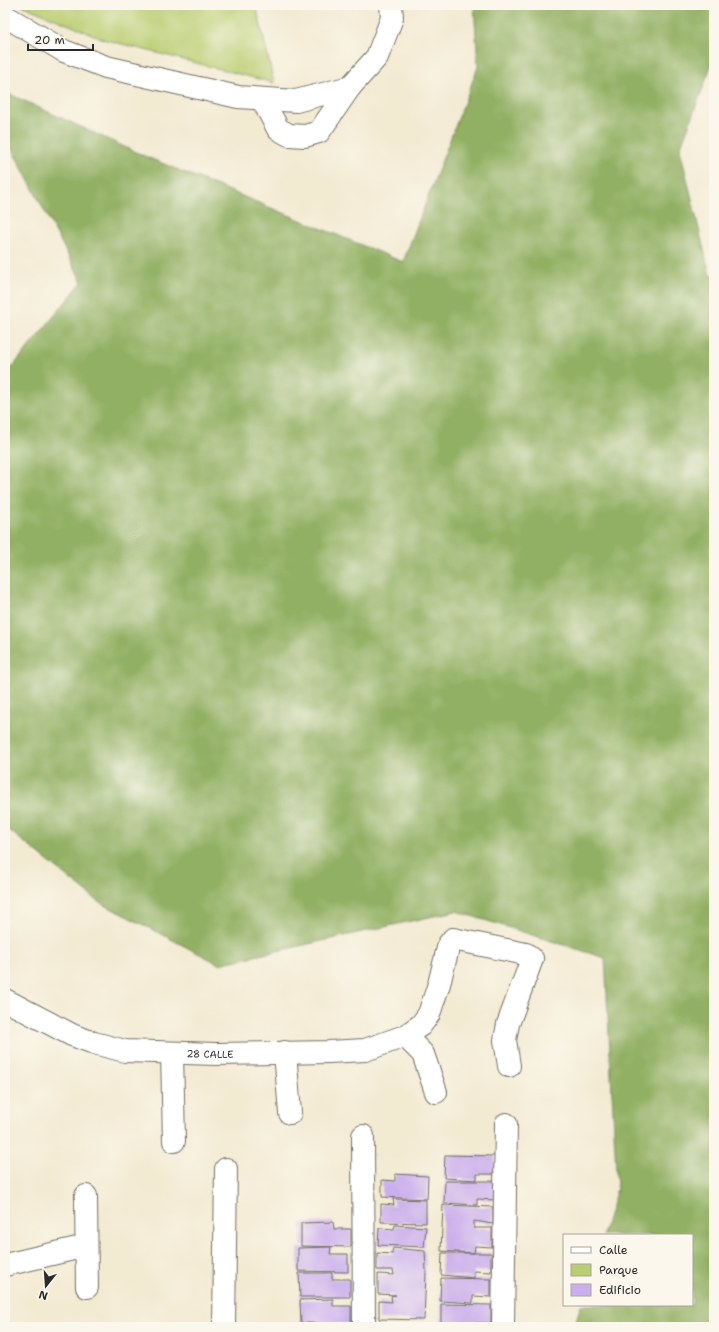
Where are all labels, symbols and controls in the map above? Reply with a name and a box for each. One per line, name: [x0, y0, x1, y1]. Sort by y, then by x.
scale bar: [28, 26, 93, 52]
text: 20 m: [34, 32, 65, 48]
street label: 28 CALLE: [186, 1047, 233, 1061]
legend: [563, 1234, 693, 1306]
text: Calle: [599, 1242, 628, 1258]
text: Parque: [599, 1262, 638, 1278]
north arrow: [26, 1266, 66, 1306]
text: Edificio: [599, 1282, 641, 1298]
text: N: [37, 1287, 50, 1304]

